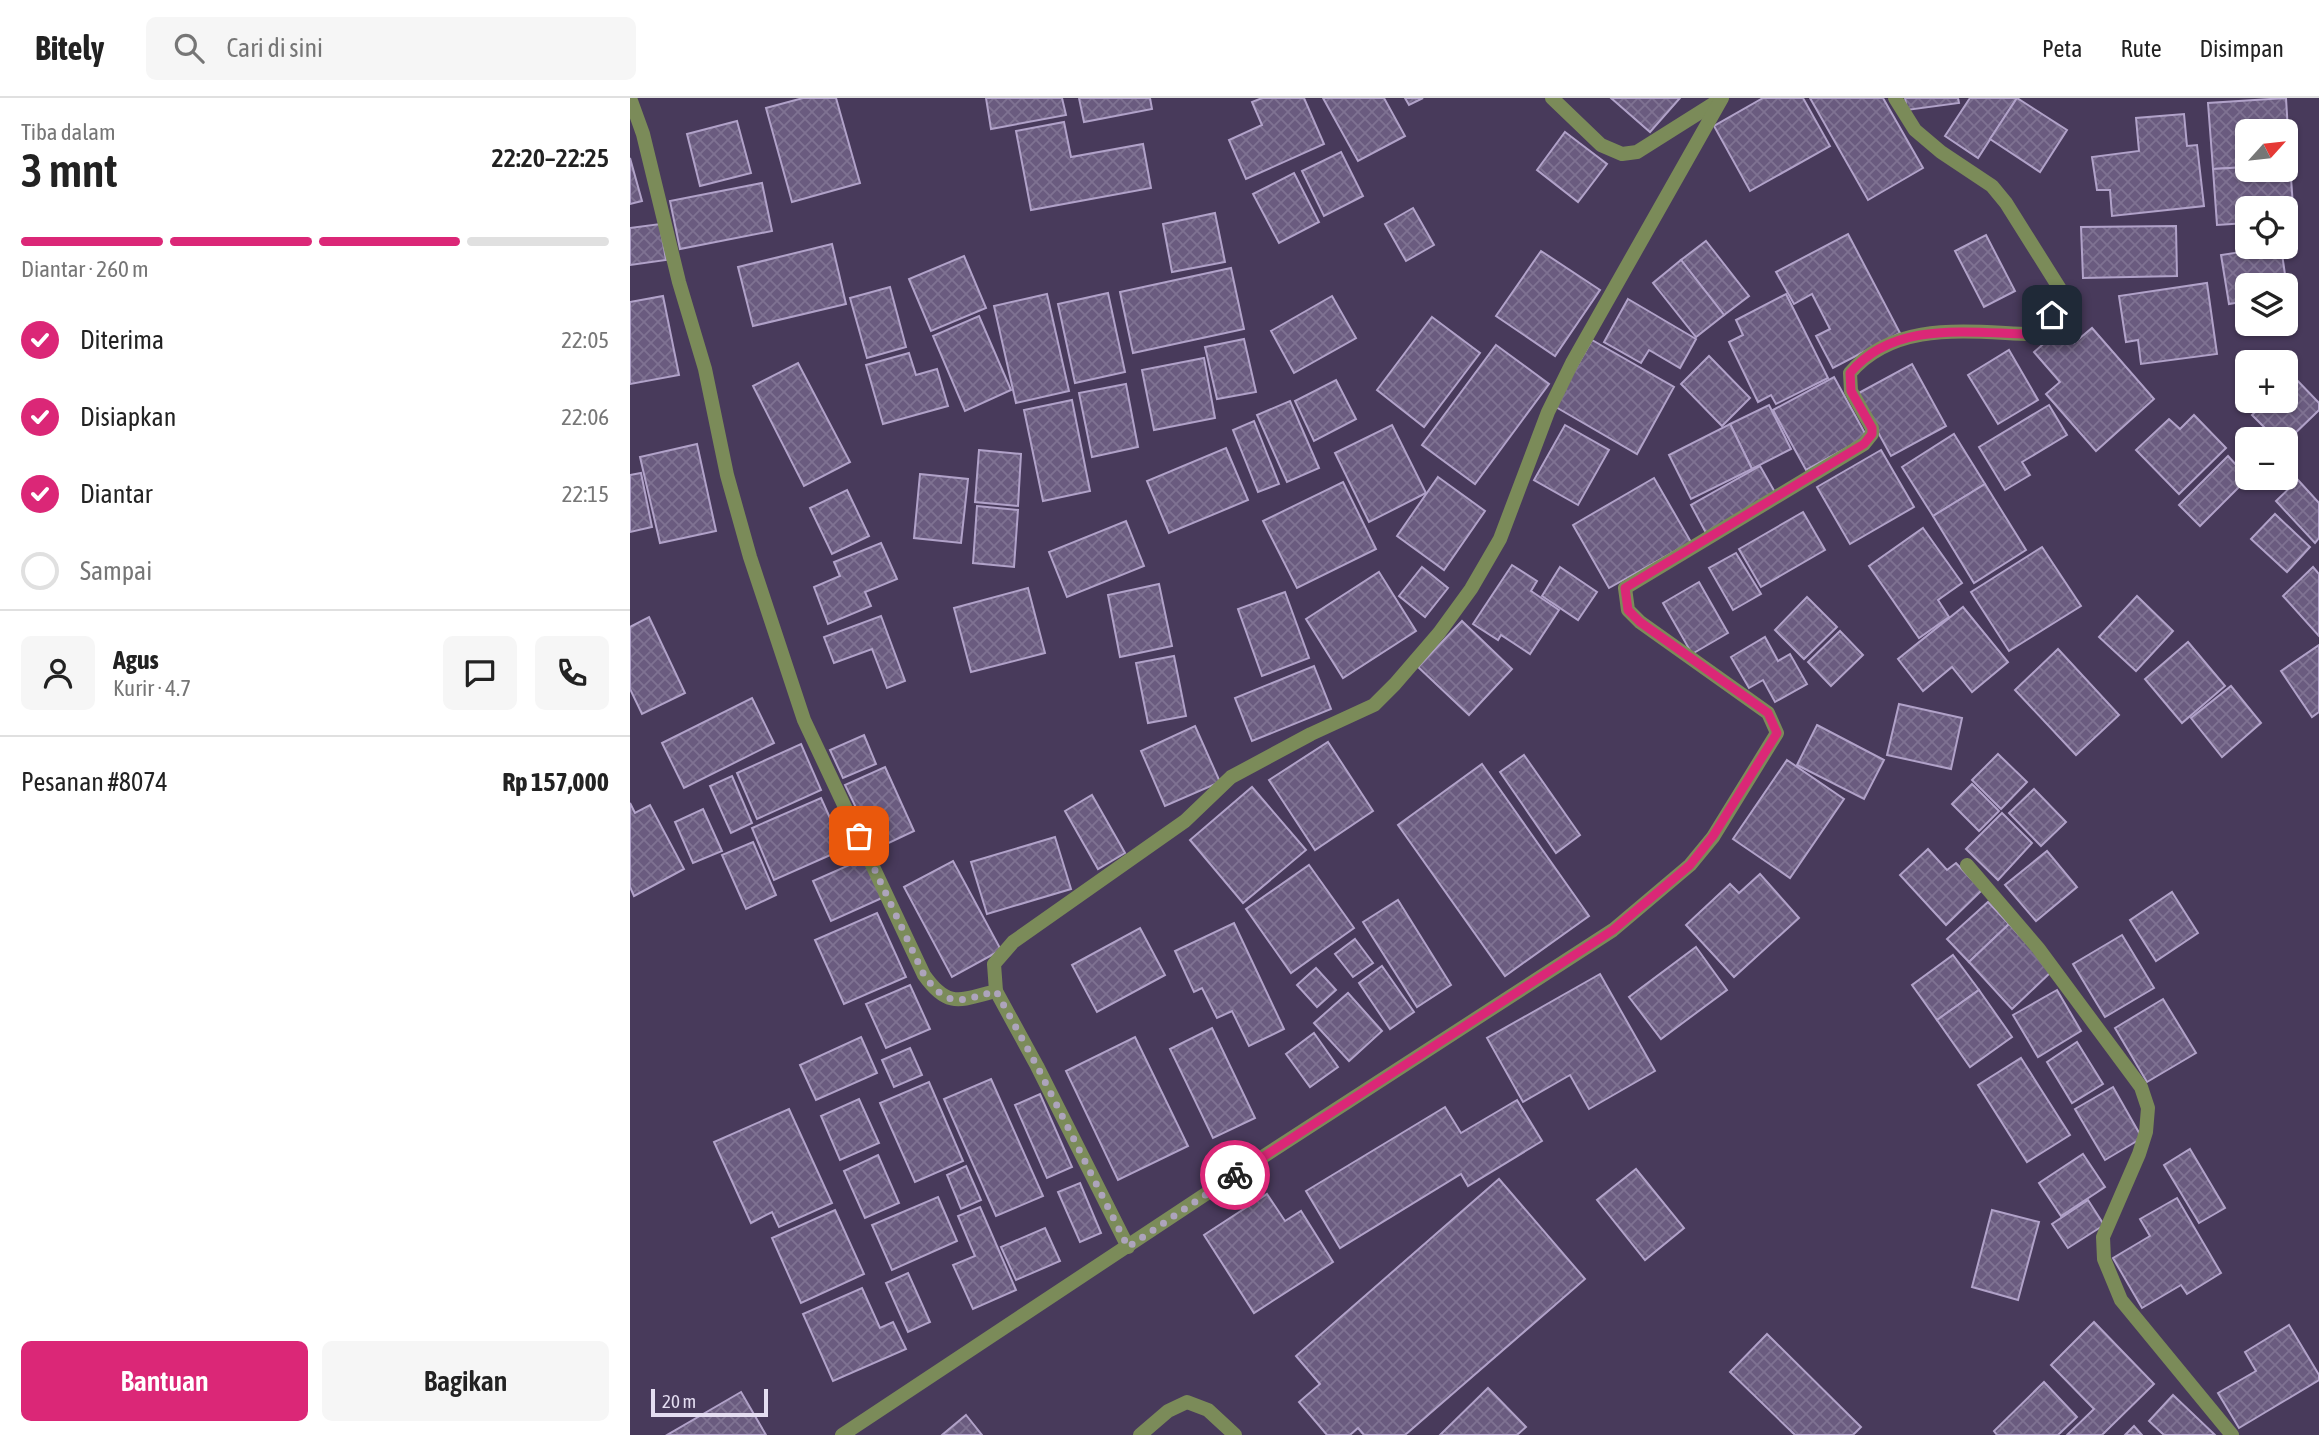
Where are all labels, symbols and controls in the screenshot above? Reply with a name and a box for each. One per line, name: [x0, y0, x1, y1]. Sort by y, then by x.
search box: [146, 17, 636, 80]
text: Bitely: [35, 29, 104, 67]
icon: search: [170, 29, 208, 67]
text: Cari di sini: [226, 33, 323, 63]
text: Peta: [2042, 35, 2082, 62]
text: Rute: [2120, 35, 2162, 62]
text: Disimpan: [2200, 35, 2284, 62]
text: Tiba dalam: [21, 119, 116, 145]
north arrow: [2235, 119, 2298, 182]
map controls: [2235, 119, 2298, 490]
text: 22:20–22:25: [492, 143, 609, 173]
text: 3 mnt: [21, 144, 118, 197]
button: locate: [2235, 196, 2298, 259]
text: Diantar · 260 m: [21, 256, 149, 282]
button: layers: [2235, 273, 2298, 336]
pin: [2022, 285, 2082, 345]
icon: home: [2033, 296, 2071, 334]
icon: check: [21, 321, 59, 359]
text: Diterima: [80, 325, 164, 355]
text: 22:05: [561, 327, 609, 353]
button: +: [2235, 350, 2298, 413]
icon: check: [21, 398, 59, 436]
text: Disiapkan: [80, 402, 176, 432]
text: 22:06: [561, 404, 609, 430]
button: −: [2235, 427, 2298, 490]
icon: check: [21, 475, 59, 513]
text: Diantar: [80, 479, 153, 509]
text: 22:15: [562, 481, 609, 507]
text: Sampai: [80, 556, 152, 586]
button: person: [21, 636, 95, 710]
button: chat: [443, 636, 517, 710]
button: phone: [535, 636, 609, 710]
text: Agus: [113, 645, 159, 675]
text: Kurir · 4.7: [113, 675, 191, 701]
text: Pesanan #8074: [21, 767, 168, 797]
text: Rp 157,000: [502, 767, 609, 797]
pin: [829, 806, 889, 866]
icon: bag: [840, 817, 878, 855]
courier: [1200, 1140, 1270, 1210]
icon: bike: [1216, 1156, 1254, 1194]
button: Bantuan: [21, 1341, 308, 1421]
button: Bagikan: [322, 1341, 609, 1421]
scale bar: [651, 1386, 768, 1418]
text: 20 m: [662, 1390, 696, 1412]

